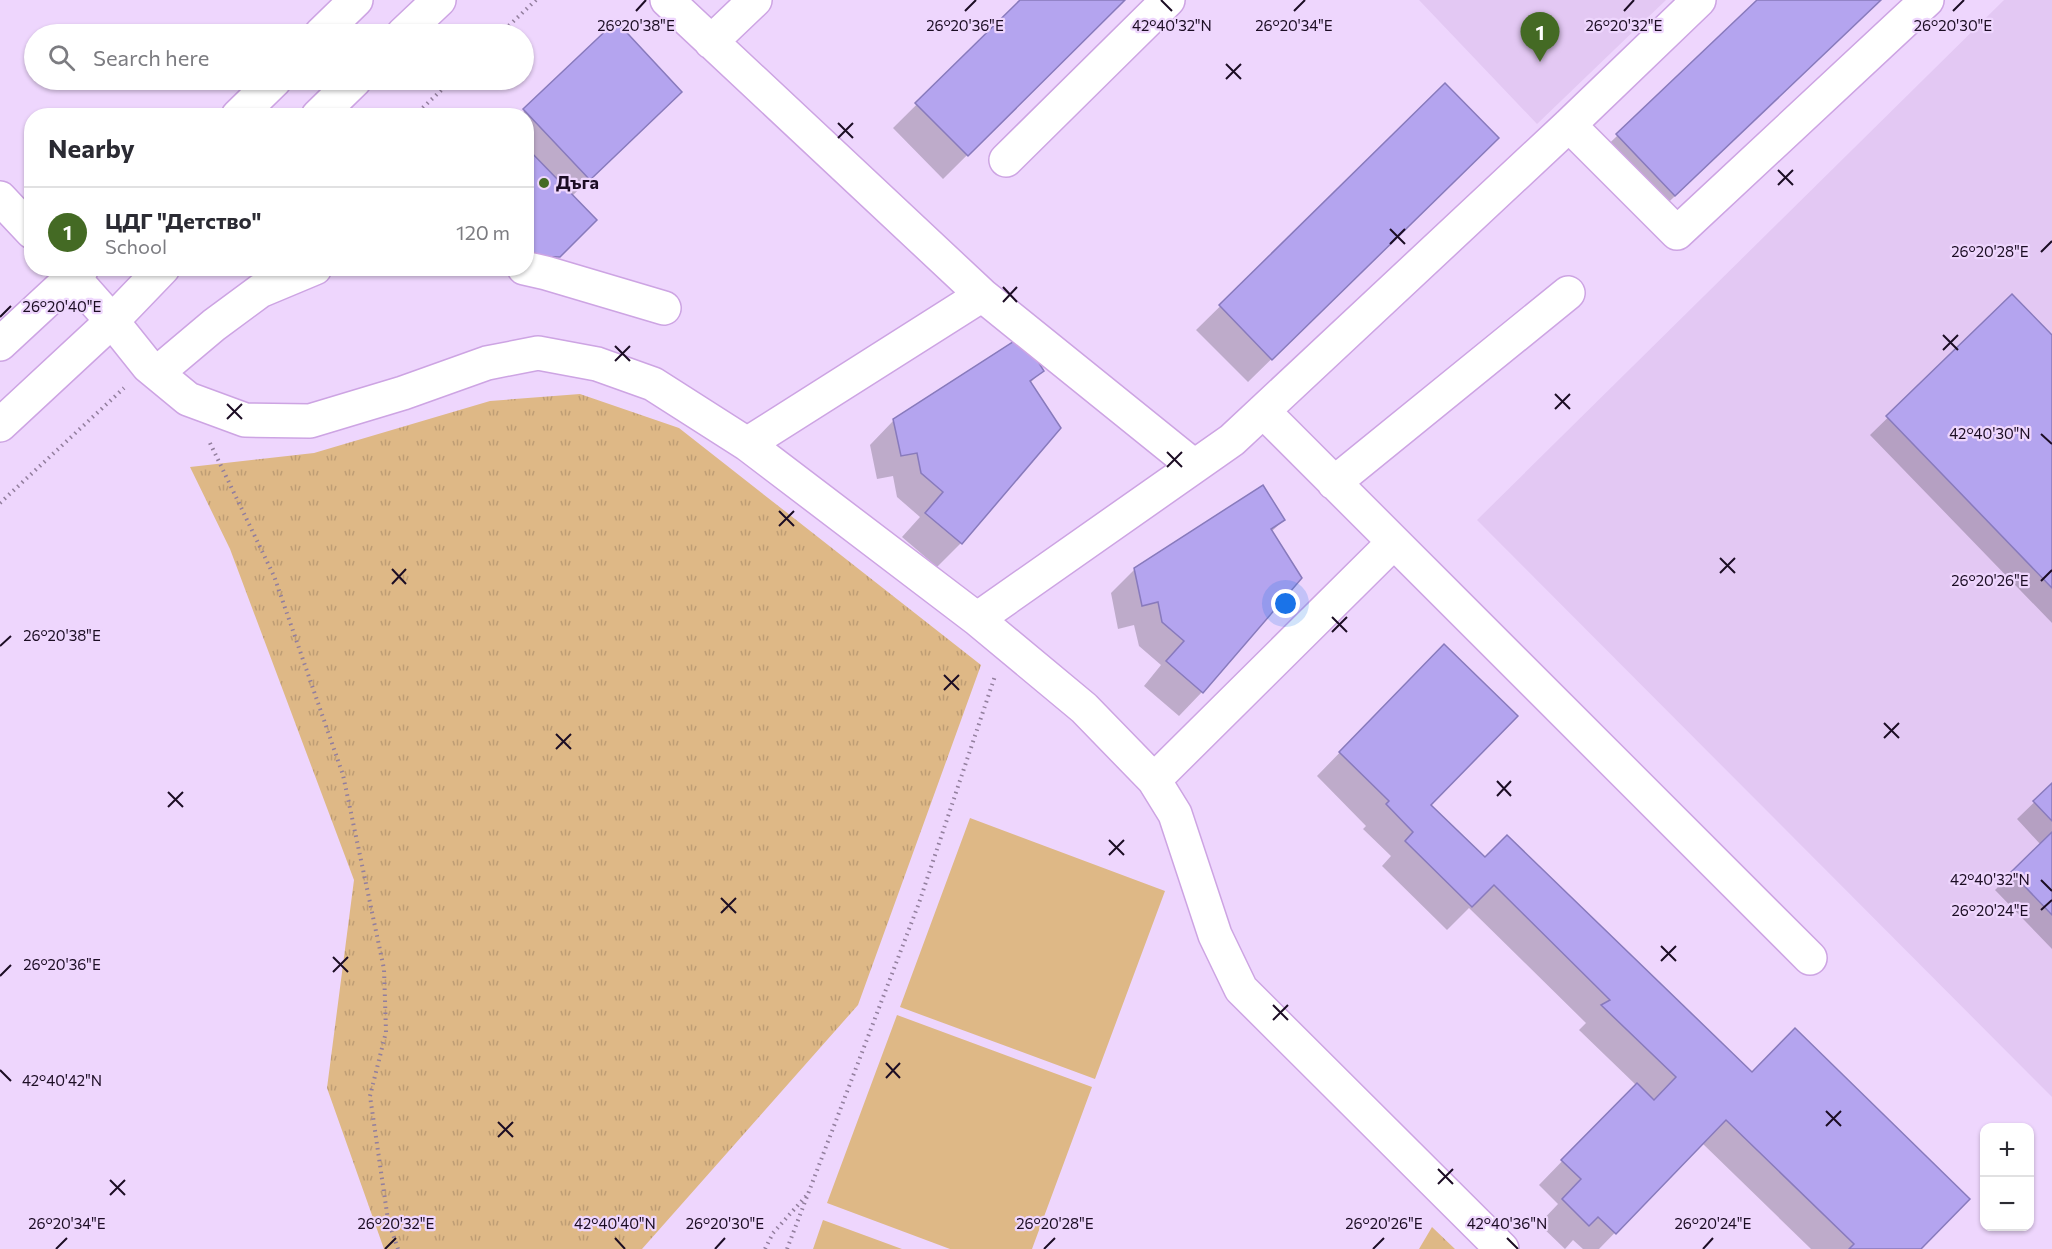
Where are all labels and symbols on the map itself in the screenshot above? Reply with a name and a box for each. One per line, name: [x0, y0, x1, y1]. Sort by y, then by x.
pin: 1: [1520, 13, 1560, 62]
text: 26°20'38"E: [597, 16, 675, 34]
text: 26°20'36"E: [926, 16, 1004, 34]
text: 42°40'32"N: [1132, 16, 1212, 34]
text: 26°20'34"E: [1255, 16, 1333, 34]
text: 26°20'32"E: [1586, 16, 1663, 34]
text: 26°20'30"E: [1914, 16, 1992, 34]
place label: Дъга: [556, 171, 599, 193]
marker: Дъга: [537, 176, 551, 190]
text: 26°20'28"E: [1951, 242, 2029, 260]
text: 26°20'40"E: [23, 297, 101, 315]
text: 42°40'30"N: [1949, 424, 2031, 442]
text: 26°20'26"E: [1951, 571, 2029, 589]
your location: [1271, 589, 1300, 618]
text: 26°20'38"E: [23, 626, 101, 644]
text: 42°40'32"N: [1950, 870, 2030, 888]
text: 26°20'24"E: [1951, 901, 2029, 919]
text: 26°20'36"E: [23, 955, 101, 973]
text: 42°40'42"N: [22, 1071, 102, 1089]
text: 26°20'34"E: [28, 1214, 106, 1232]
text: 26°20'32"E: [358, 1214, 435, 1232]
text: 42°40'40"N: [574, 1214, 656, 1232]
text: 26°20'30"E: [686, 1214, 764, 1232]
text: 26°20'28"E: [1016, 1214, 1094, 1232]
text: 26°20'26"E: [1345, 1214, 1423, 1232]
text: 42°40'36"N: [1467, 1214, 1547, 1232]
text: 26°20'24"E: [1674, 1214, 1752, 1232]

